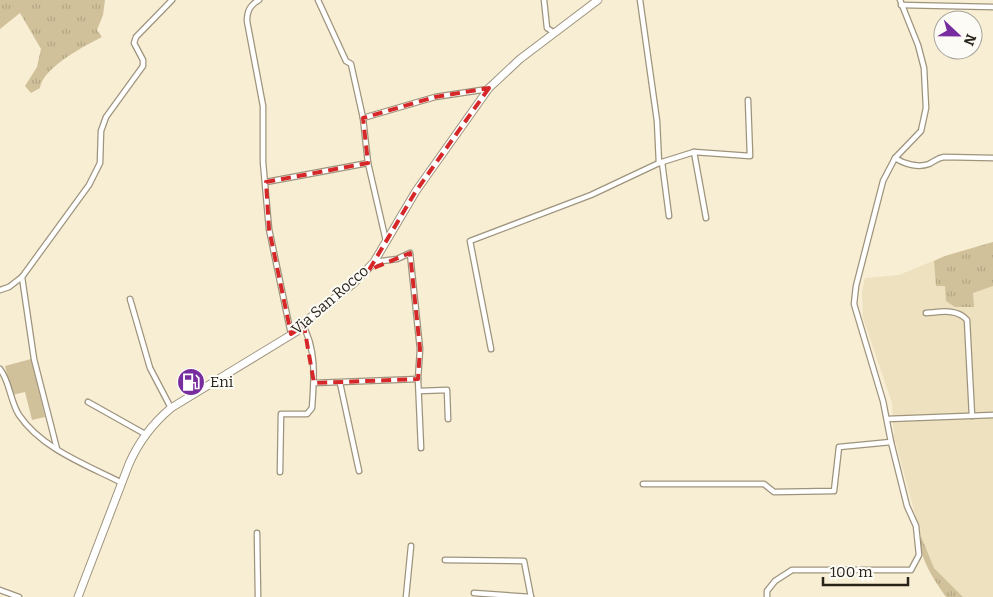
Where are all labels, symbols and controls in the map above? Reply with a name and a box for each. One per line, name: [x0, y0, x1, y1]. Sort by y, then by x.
north arrow: [933, 10, 983, 60]
text: N: [960, 31, 979, 48]
street label: Via San Rocco: [288, 262, 372, 338]
fuel station icon: Eni: [176, 367, 206, 397]
place label: Eni: [210, 373, 234, 391]
scale bar: [823, 554, 908, 586]
text: 100 m: [830, 563, 873, 581]

